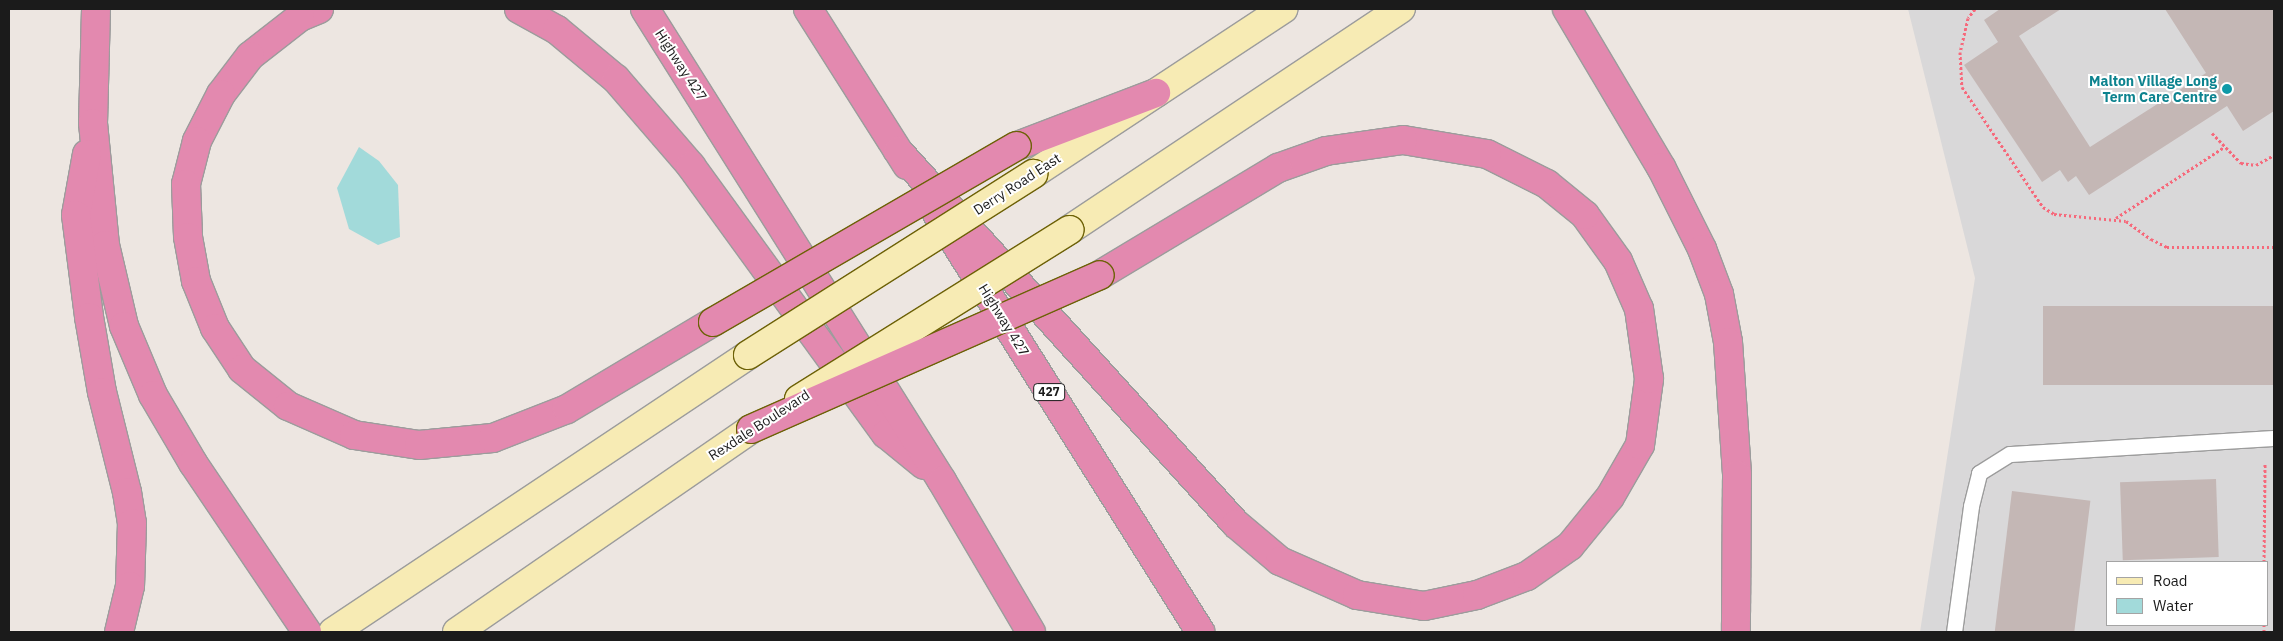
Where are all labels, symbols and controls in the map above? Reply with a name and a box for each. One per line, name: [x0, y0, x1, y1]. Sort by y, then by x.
street label: Highway 427: [652, 26, 710, 104]
place label: Malton Village Long Term Care Centre: [2089, 73, 2217, 105]
marker: Malton Village Long Term Care Centre: [2221, 83, 2233, 95]
street label: Derry Road East: [970, 150, 1064, 218]
street label: Highway 427: [975, 281, 1033, 359]
road number: 427: [1033, 382, 1065, 402]
street label: Rexdale Boulevard: [705, 386, 813, 464]
legend: [2106, 561, 2268, 626]
text: Road: [2153, 571, 2188, 590]
text: Water: [2153, 596, 2193, 615]

